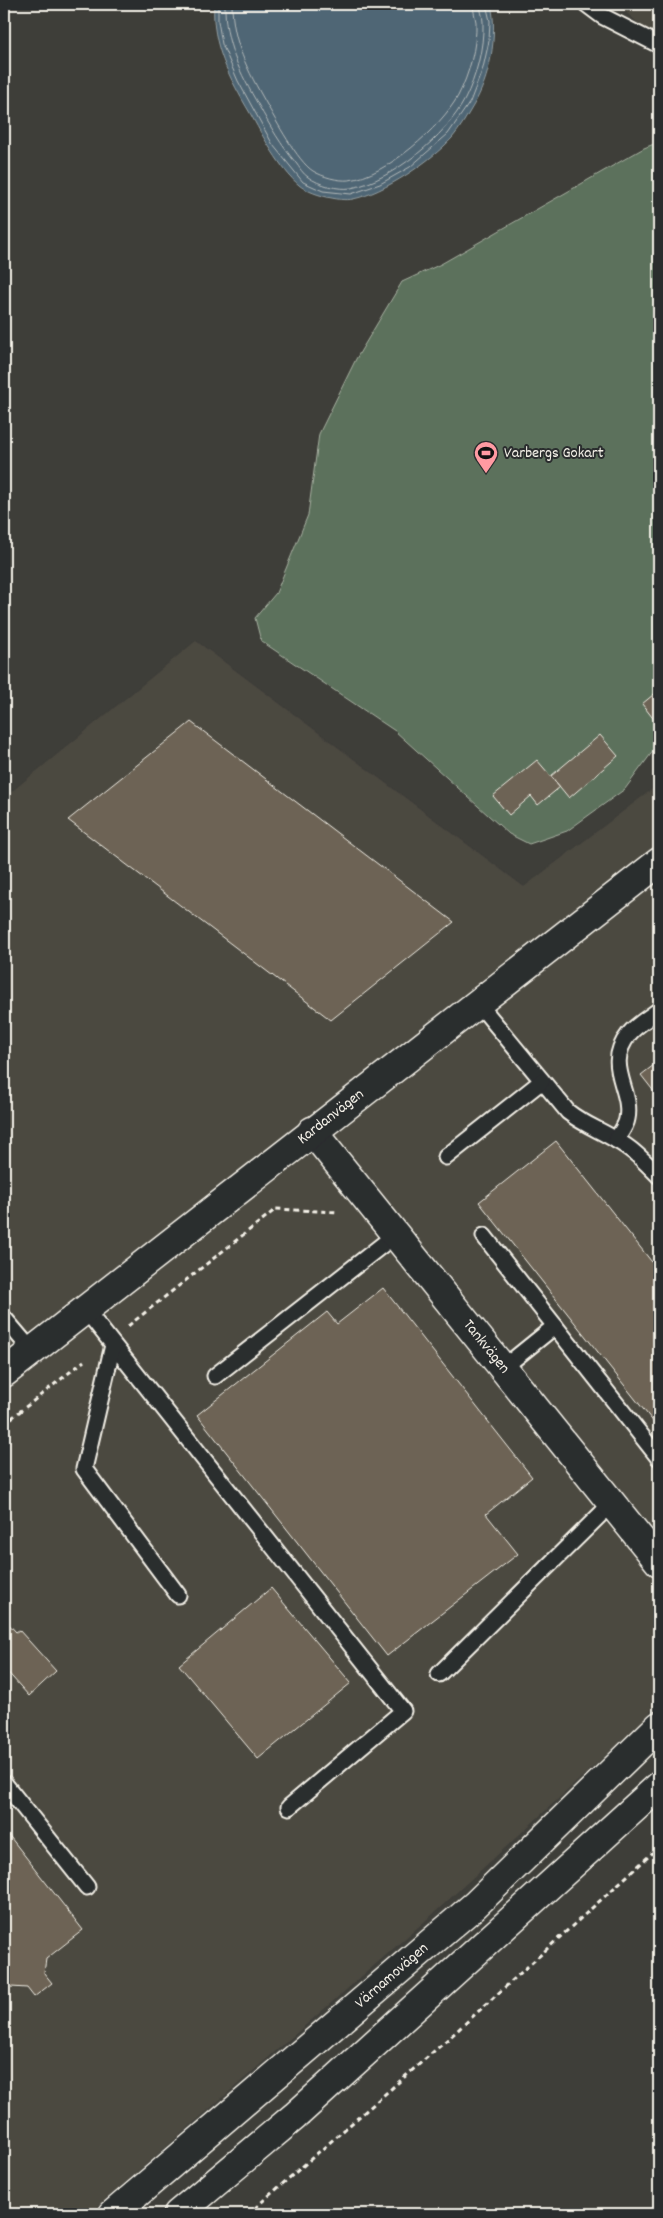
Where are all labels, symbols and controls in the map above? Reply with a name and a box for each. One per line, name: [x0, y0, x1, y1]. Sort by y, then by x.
sports icon: Varbergs Gokart: [473, 440, 499, 474]
place label: Varbergs Gokart: [504, 442, 604, 465]
street label: Kardanvägen: [293, 1084, 369, 1150]
street label: Tankvägen: [457, 1315, 515, 1379]
street label: Värnamovägen: [350, 1938, 434, 2014]

